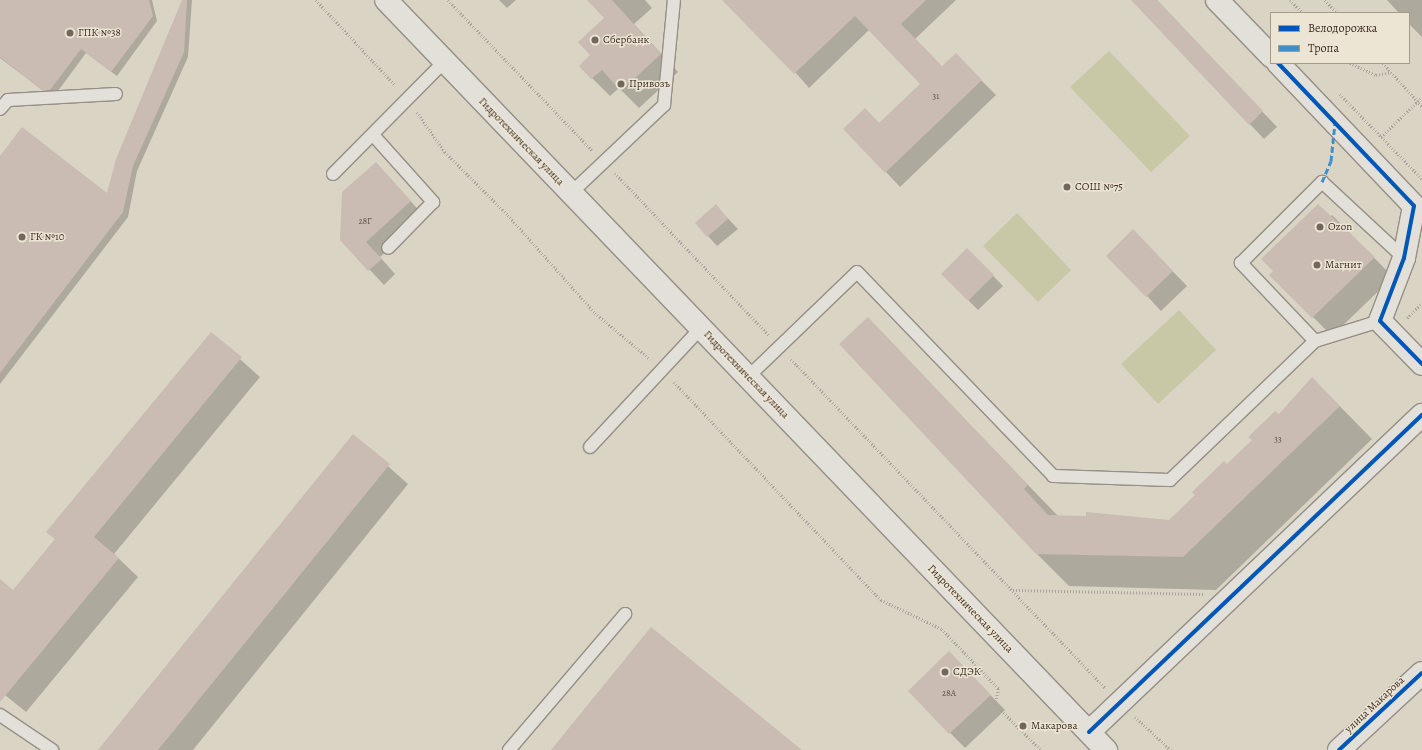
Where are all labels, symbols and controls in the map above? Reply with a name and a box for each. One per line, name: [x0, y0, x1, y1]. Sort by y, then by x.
legend: [1270, 12, 1410, 64]
text: Велодорожка: [1308, 20, 1377, 36]
place label: ГПК №38: [78, 26, 121, 40]
marker: ГПК №38: [65, 28, 75, 38]
place label: Сбербанк: [603, 33, 649, 47]
marker: Сбербанк: [590, 35, 600, 45]
text: Тропа: [1308, 40, 1339, 56]
place label: Привозъ: [629, 77, 670, 91]
marker: Привозъ: [616, 79, 626, 89]
house number: 31: [933, 91, 939, 101]
street label: Гидротехническая улица: [476, 95, 566, 189]
place label: СОШ №75: [1075, 180, 1123, 194]
marker: СОШ №75: [1062, 182, 1072, 192]
house number: 28Г: [358, 216, 372, 226]
place label: Ozon: [1328, 220, 1352, 234]
marker: Ozon: [1315, 222, 1325, 232]
place label: ГК №10: [30, 230, 65, 244]
marker: ГК №10: [17, 232, 27, 242]
place label: Магнит: [1325, 258, 1362, 272]
marker: Магнит: [1312, 260, 1322, 270]
street label: Гидротехническая улица: [701, 328, 791, 422]
house number: 33: [1274, 434, 1282, 444]
street label: Гидротехническая улица: [925, 562, 1015, 656]
place label: СДЭК: [953, 665, 981, 679]
marker: СДЭК: [940, 667, 950, 677]
street label: улица Макарова: [1342, 674, 1408, 736]
house number: 28А: [942, 688, 956, 698]
place label: Макарова: [1031, 719, 1077, 733]
marker: Макарова: [1018, 721, 1028, 731]

